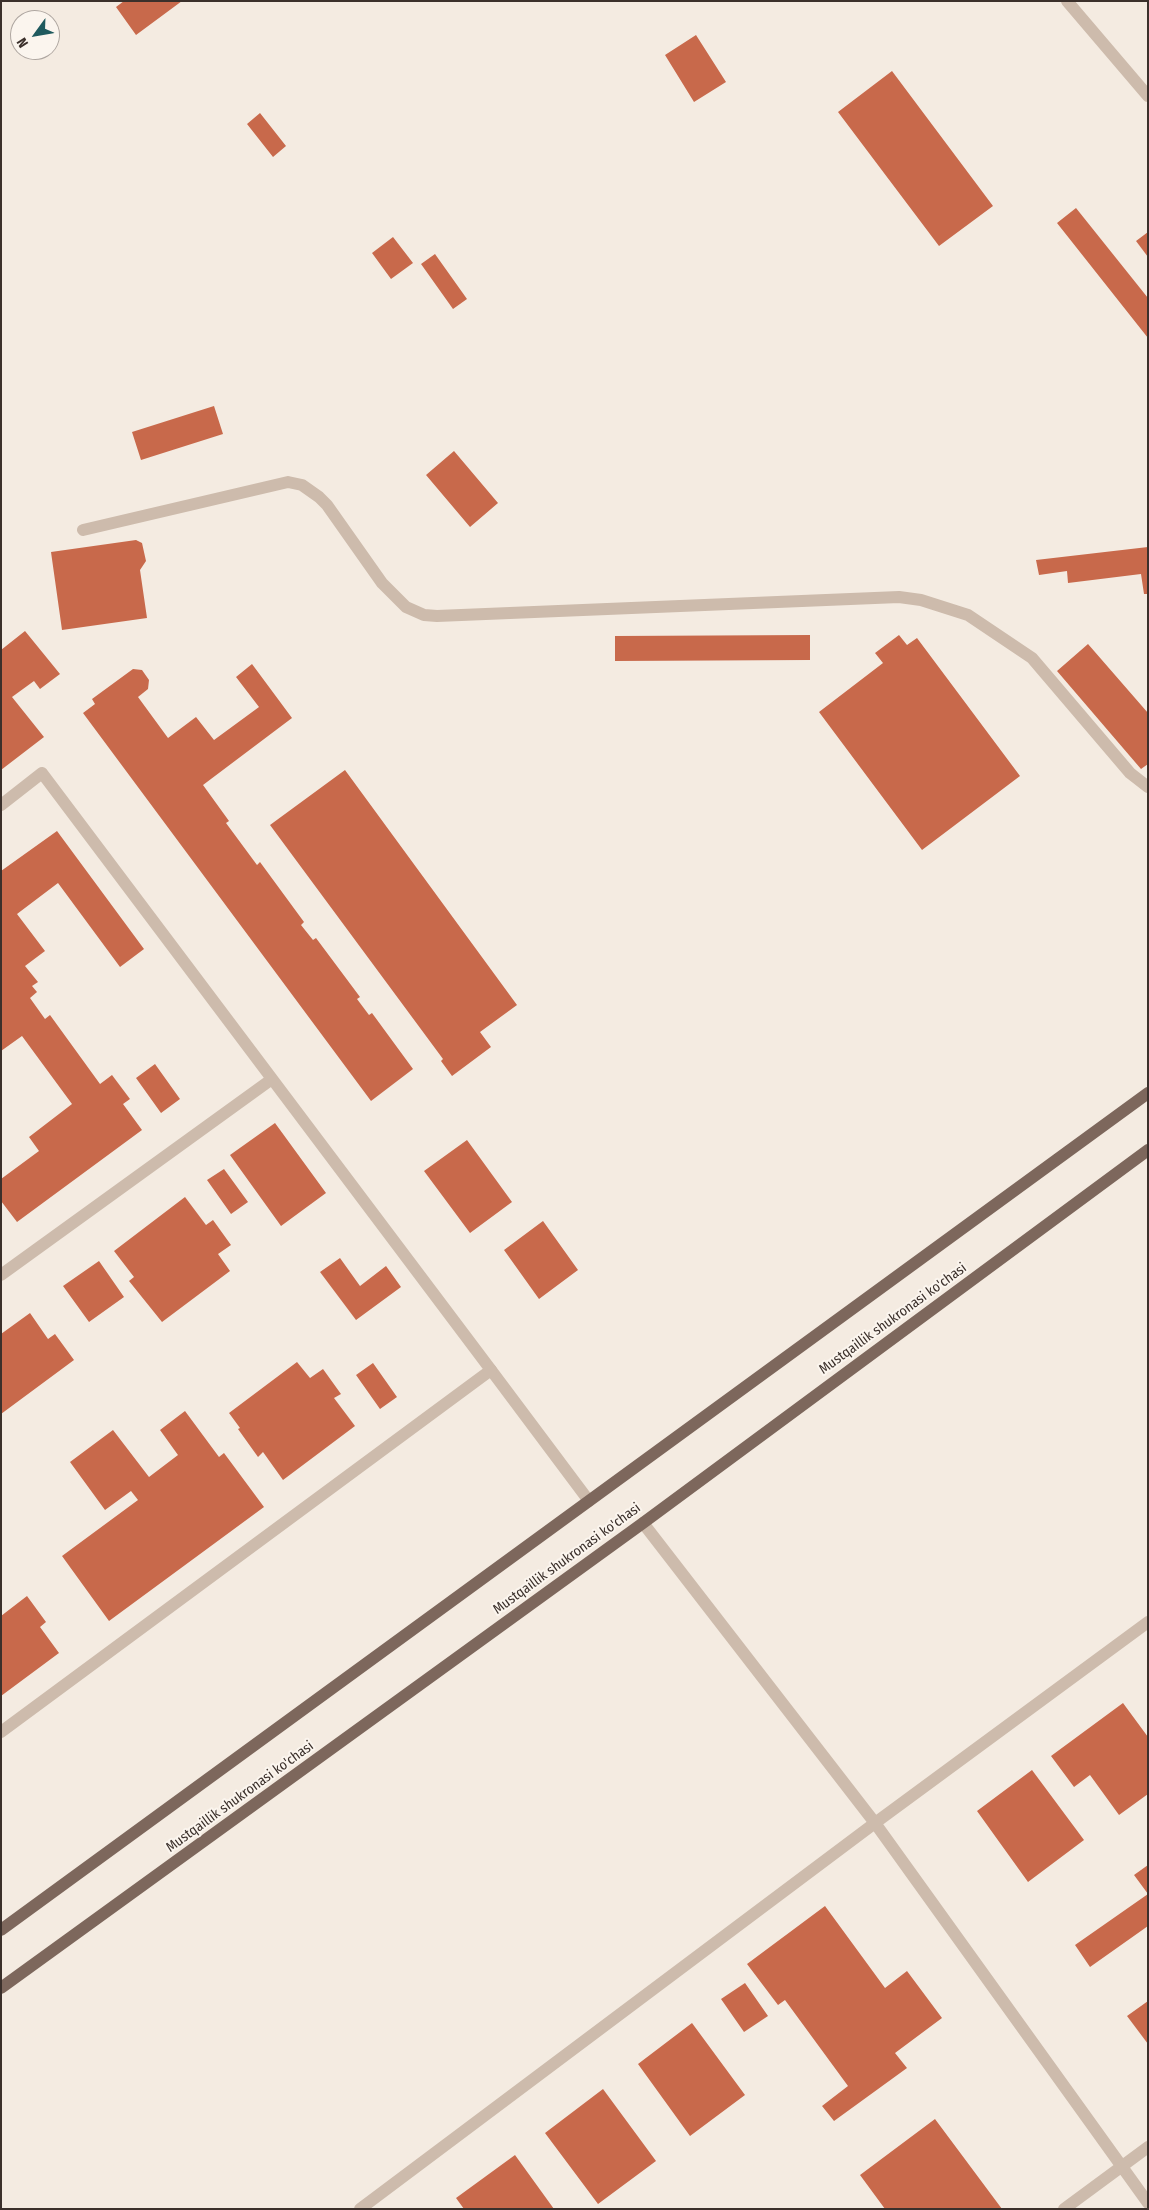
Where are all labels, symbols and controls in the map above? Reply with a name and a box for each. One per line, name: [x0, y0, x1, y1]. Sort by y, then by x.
north arrow: [10, 10, 60, 60]
text: N: [13, 35, 32, 51]
street label: Mustqaillik shukronasi ko'chasi: [816, 1260, 970, 1378]
street label: Mustqaillik shukronasi ko'chasi: [490, 1500, 644, 1618]
street label: Mustqaillik shukronasi ko'chasi: [163, 1738, 317, 1856]

